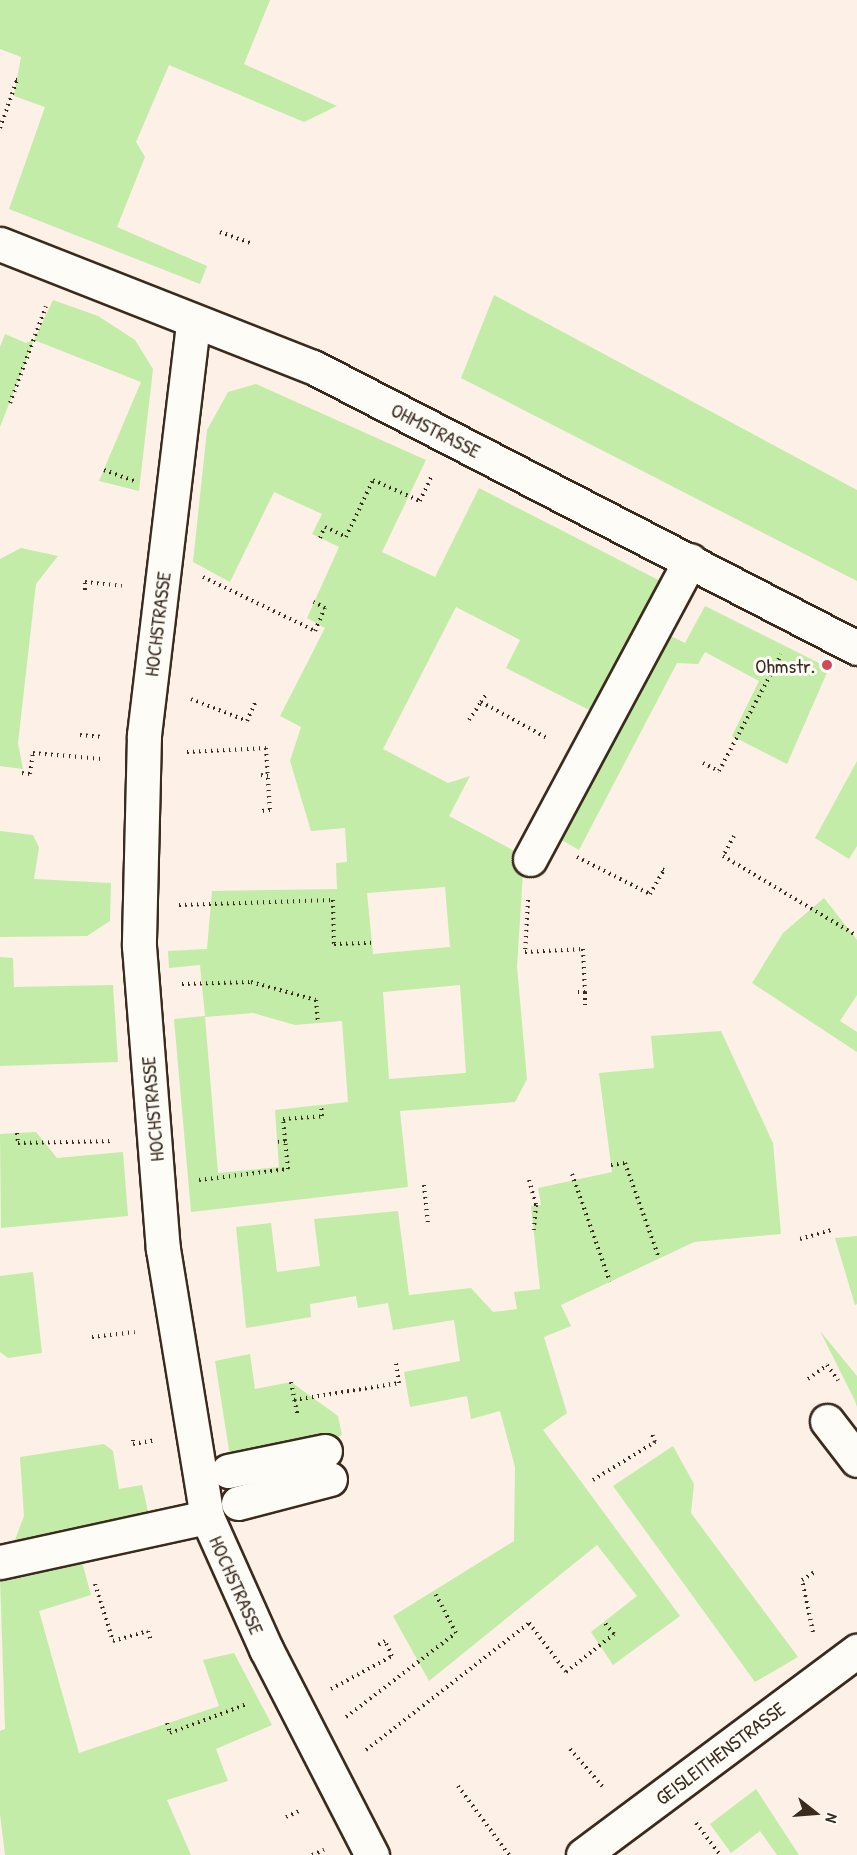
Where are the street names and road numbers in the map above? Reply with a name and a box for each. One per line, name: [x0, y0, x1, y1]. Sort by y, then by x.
street label: OHMSTRASSE: [387, 397, 485, 463]
street label: HOCHSTRASSE: [139, 570, 175, 678]
street label: HOCHSTRASSE: [135, 1055, 169, 1163]
street label: HOCHSTRASSE: [205, 1532, 269, 1638]
street label: GEISLEITHENSTRASSE: [650, 1696, 790, 1810]

